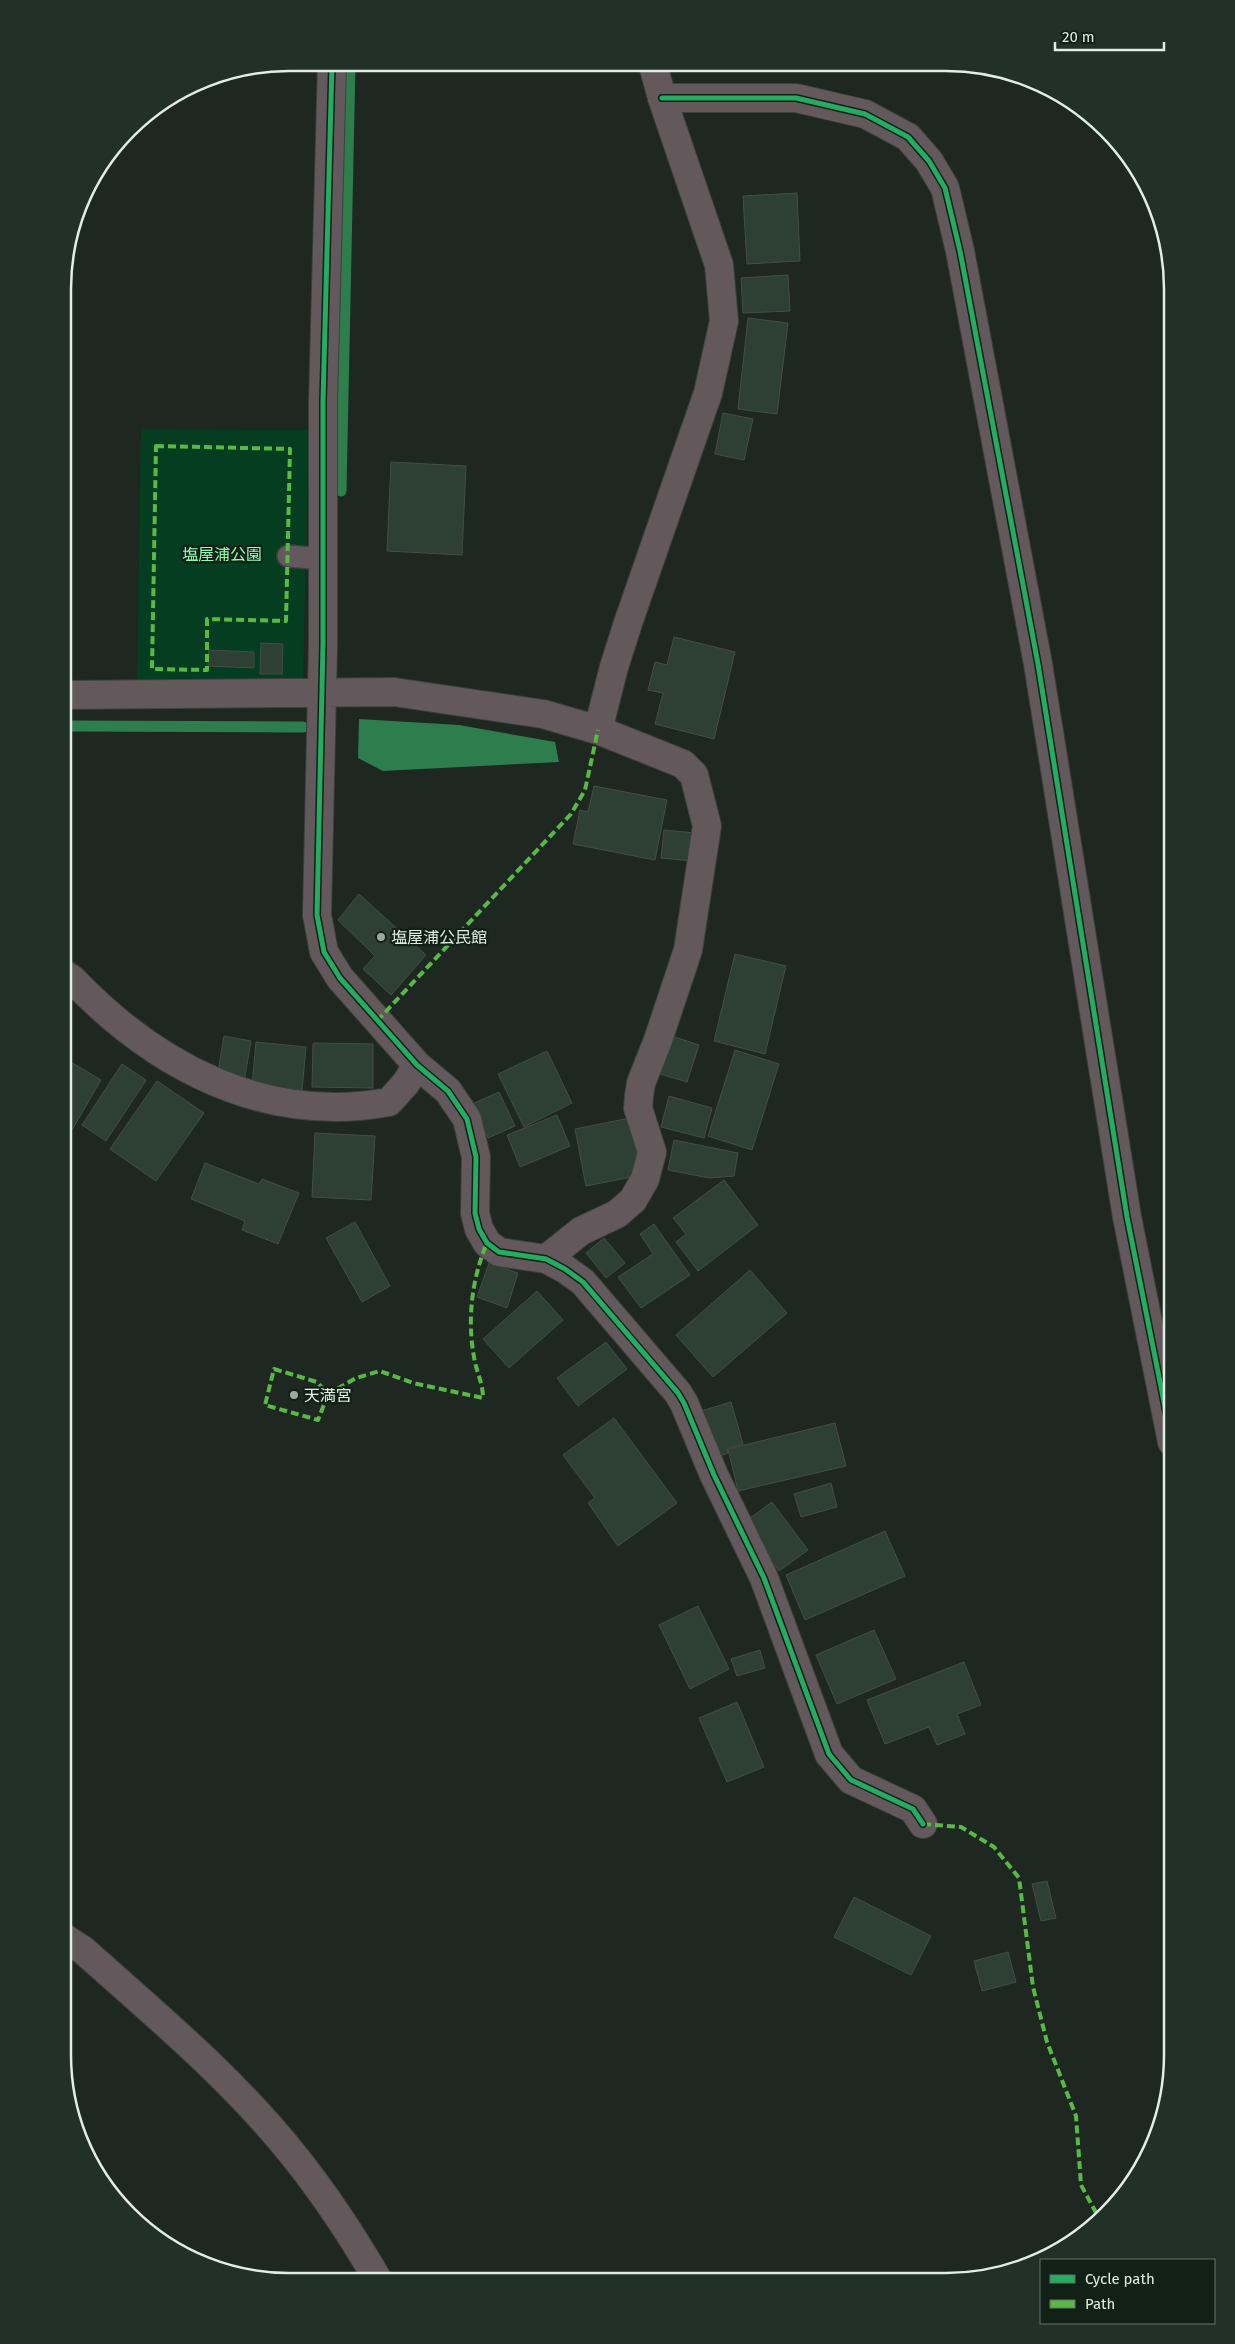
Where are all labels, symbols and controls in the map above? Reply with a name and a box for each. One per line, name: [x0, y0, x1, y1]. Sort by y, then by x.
scale bar: [1055, 20, 1164, 52]
text: 20 m: [1062, 28, 1095, 46]
park label: 塩屋浦公園: [182, 545, 262, 564]
place label: 塩屋浦公民館: [391, 928, 487, 947]
marker: 塩屋浦公民館: [375, 931, 387, 943]
place label: 天満宮: [304, 1386, 352, 1405]
marker: 天満宮: [288, 1389, 300, 1401]
legend: [1040, 2259, 1215, 2324]
text: Cycle path: [1085, 2270, 1155, 2288]
text: Path: [1085, 2295, 1115, 2313]

